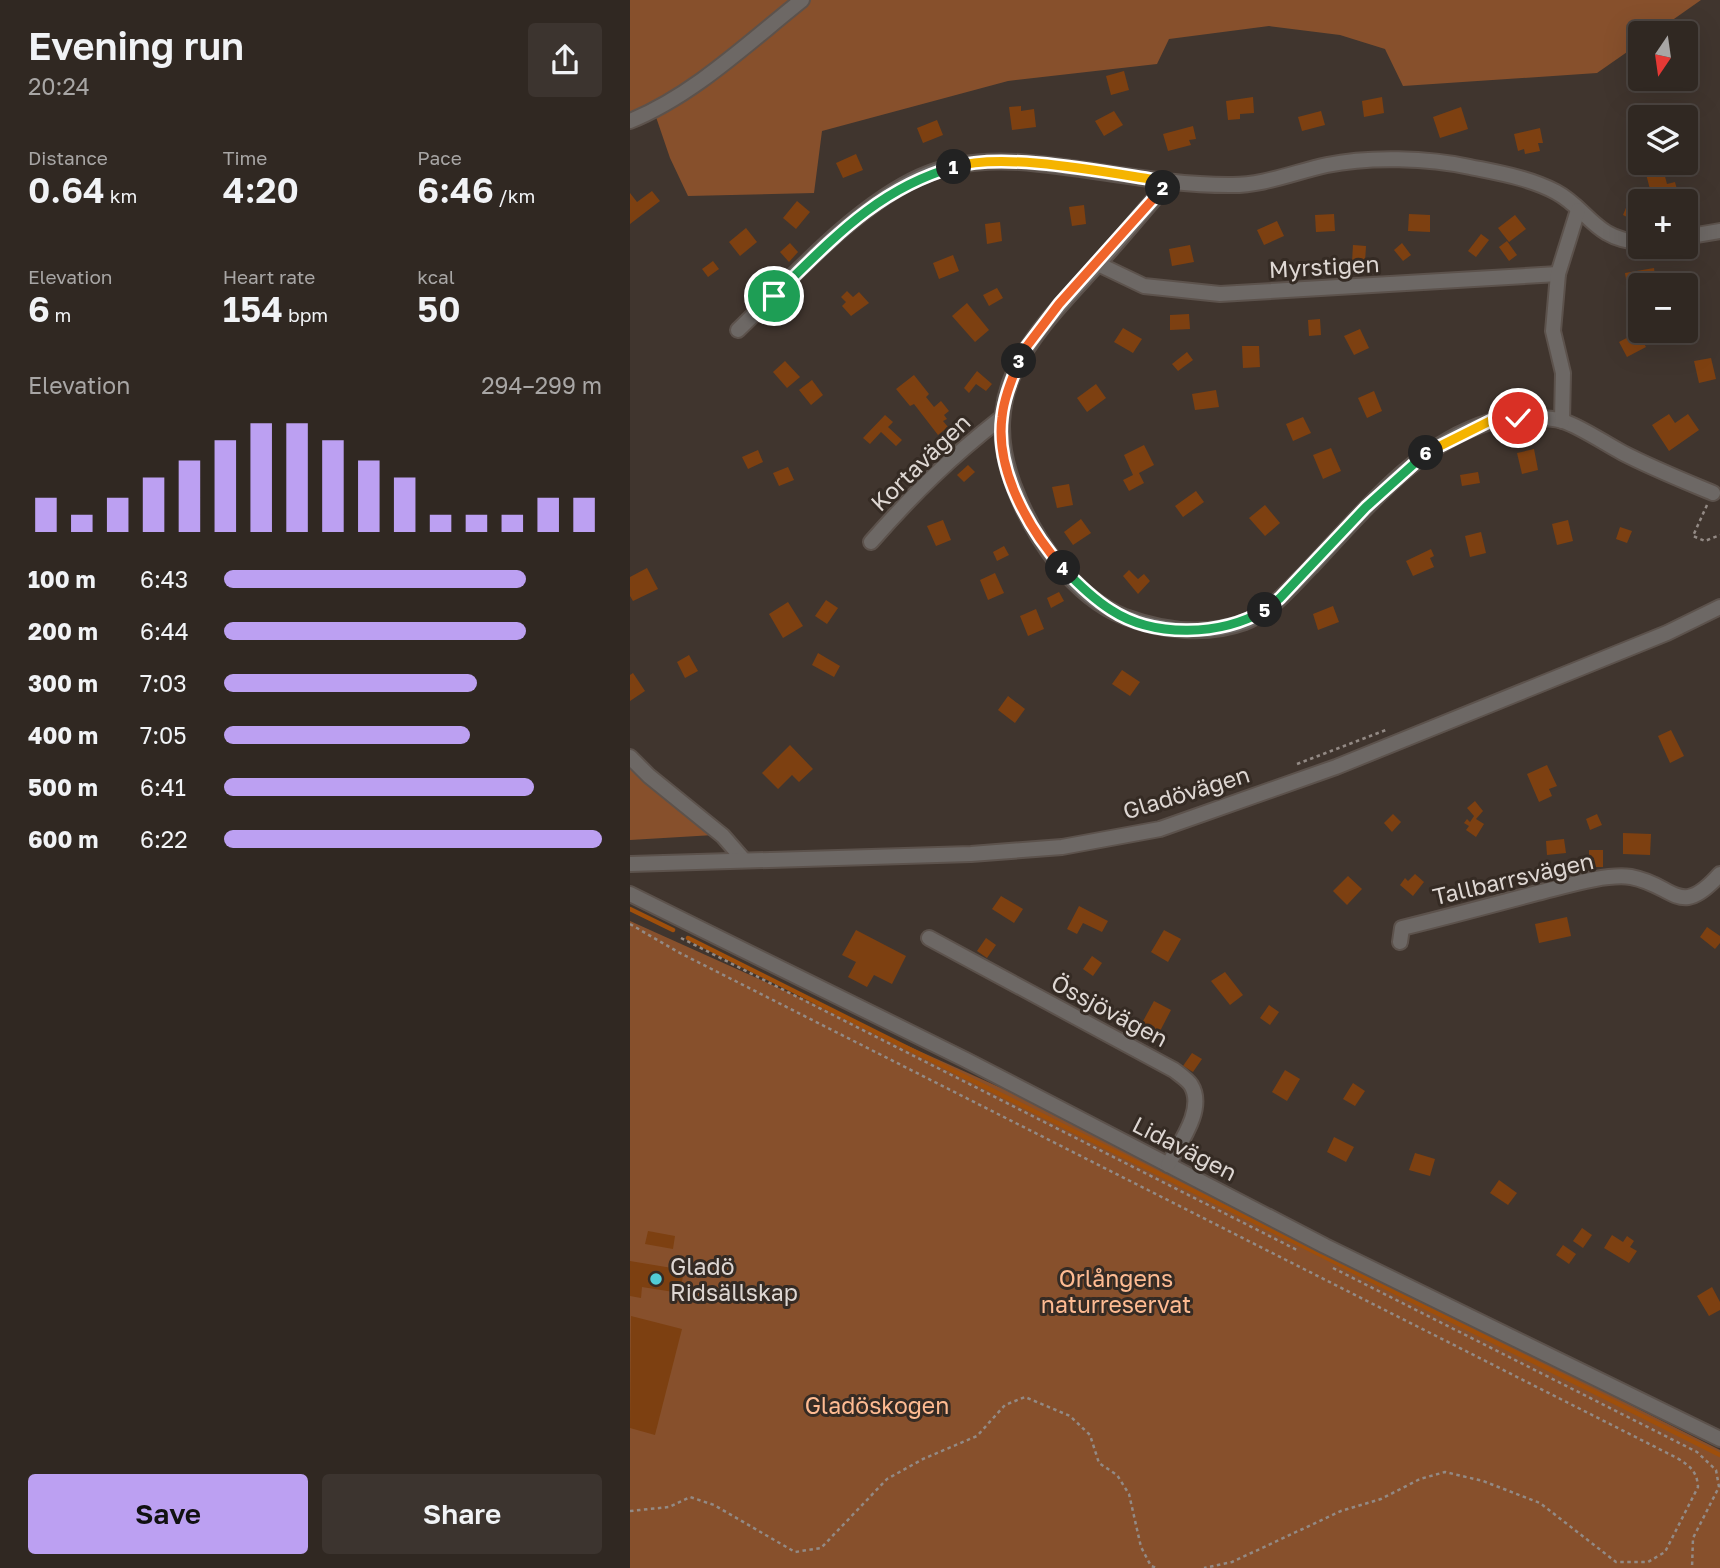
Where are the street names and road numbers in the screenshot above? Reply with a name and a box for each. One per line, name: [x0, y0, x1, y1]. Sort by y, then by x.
street label: Myrstigen: [1268, 249, 1380, 283]
street label: Kortavägen: [864, 408, 976, 516]
street label: Gladövägen: [1119, 759, 1253, 825]
street label: Tallbarrsvägen: [1430, 846, 1596, 910]
street label: Össjövägen: [1047, 968, 1173, 1052]
street label: Lidavägen: [1128, 1110, 1242, 1186]

